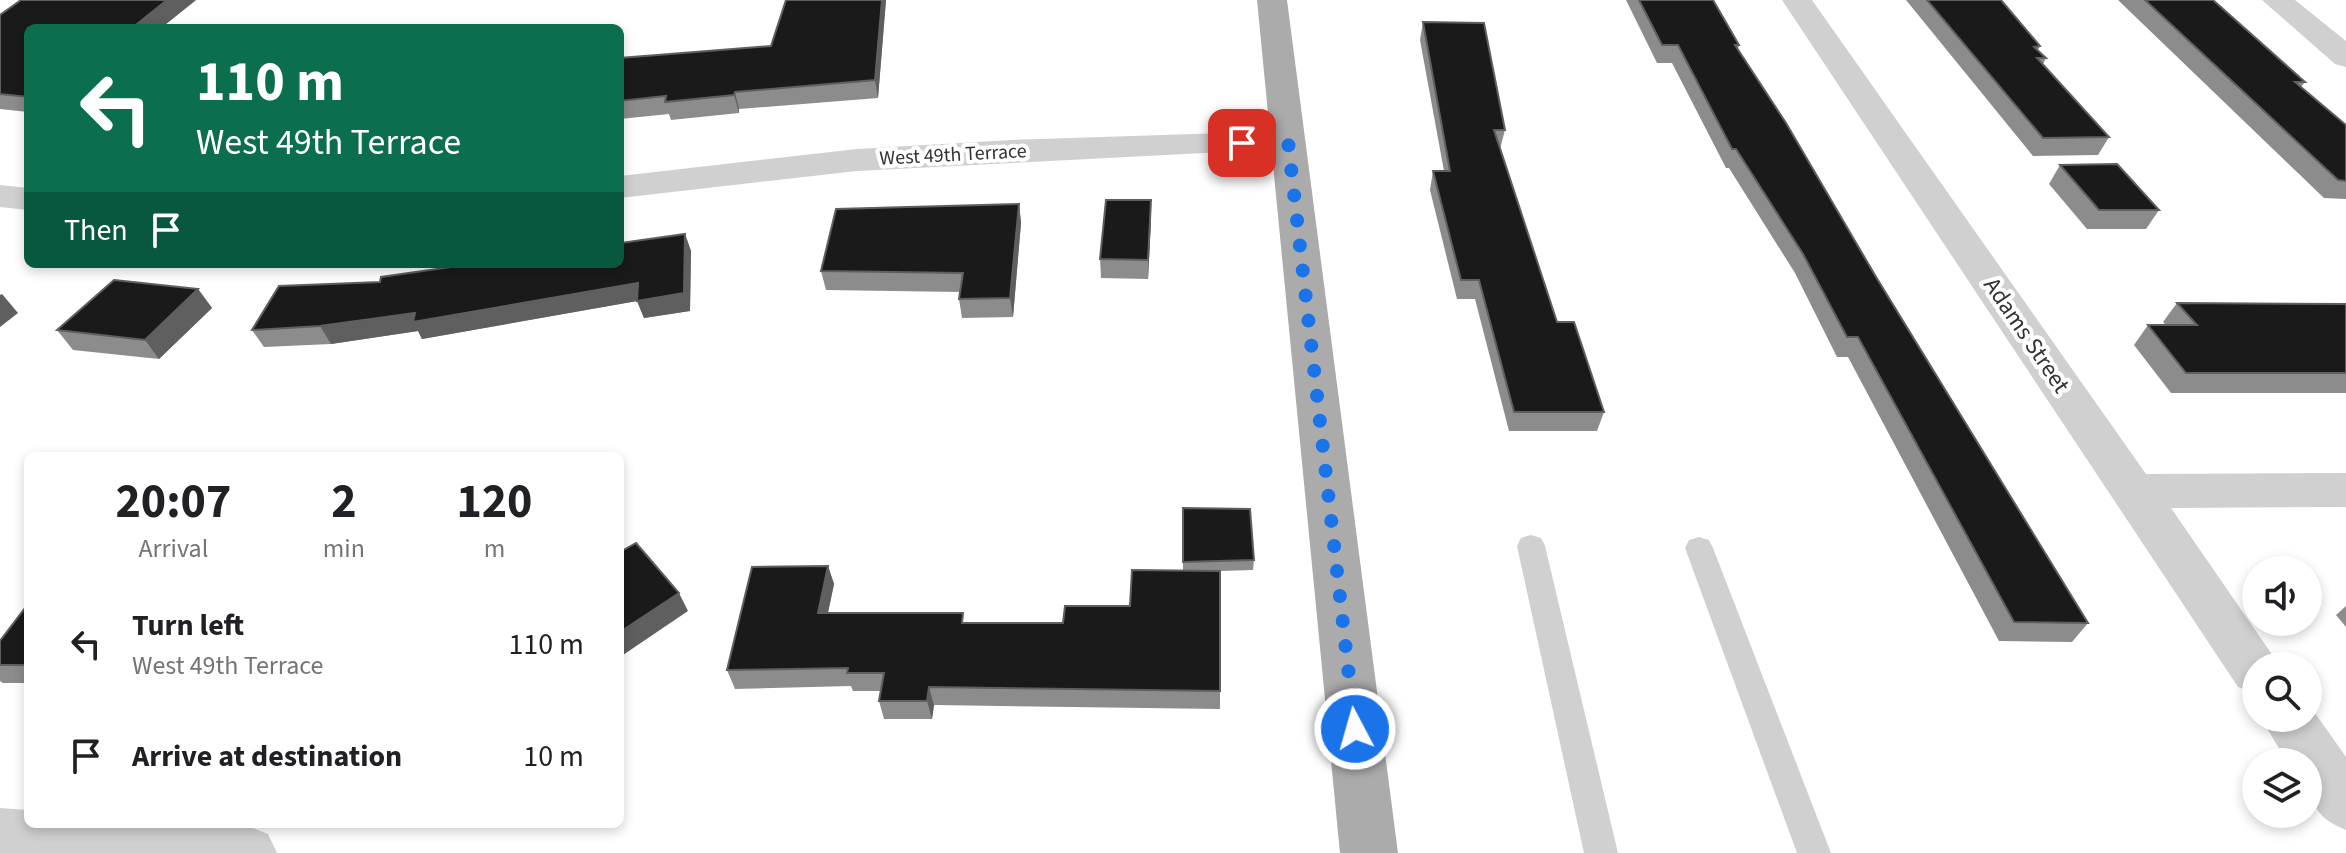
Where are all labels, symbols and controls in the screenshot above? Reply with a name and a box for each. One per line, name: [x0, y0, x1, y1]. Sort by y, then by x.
text: 110 m: [196, 43, 344, 122]
icon: left: [64, 56, 168, 160]
pin: [1208, 109, 1276, 177]
text: West 49th Terrace: [196, 117, 461, 168]
icon: arrive: [1220, 121, 1264, 165]
street label: West 49th Terrace: [879, 137, 1027, 173]
icon: arrive: [144, 208, 188, 252]
text: Then: [64, 209, 128, 252]
street label: Adams Street: [1975, 270, 2078, 400]
text: 20:07: [115, 468, 231, 536]
text: 2: [331, 468, 357, 536]
text: 120: [456, 468, 532, 536]
text: Arrival: [138, 530, 208, 567]
text: min: [323, 530, 365, 567]
text: m: [484, 530, 505, 567]
map controls: [2242, 556, 2322, 828]
button: sound: [2242, 556, 2322, 636]
text: Turn left: [132, 604, 244, 647]
icon: left: [64, 622, 108, 666]
text: 110 m: [508, 623, 584, 666]
text: West 49th Terrace: [132, 647, 324, 684]
button: search: [2242, 652, 2322, 732]
position arrow: [1313, 687, 1397, 771]
icon: arrive: [64, 734, 108, 778]
text: Arrive at destination: [132, 735, 402, 778]
text: 10 m: [523, 735, 584, 778]
button: layers: [2242, 748, 2322, 828]

